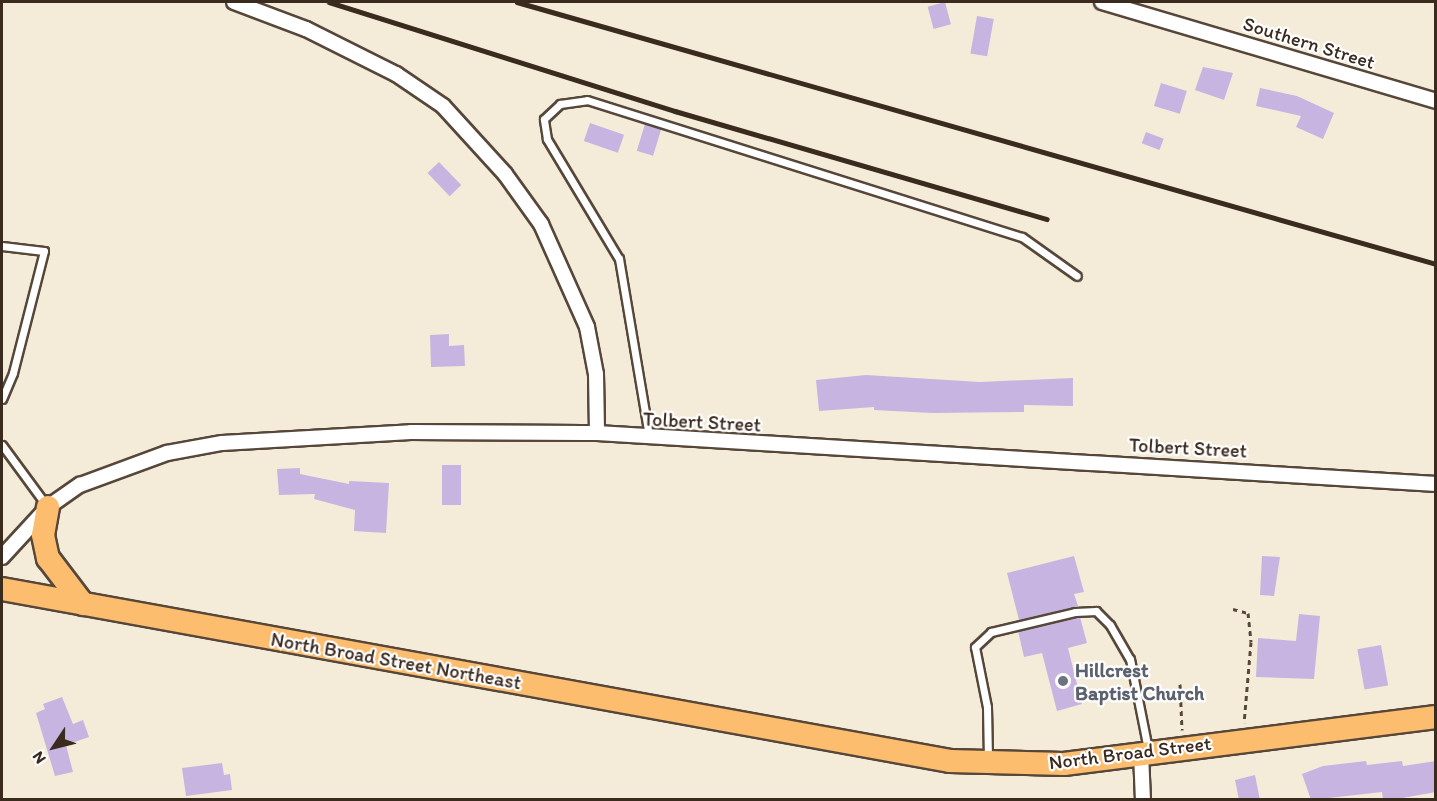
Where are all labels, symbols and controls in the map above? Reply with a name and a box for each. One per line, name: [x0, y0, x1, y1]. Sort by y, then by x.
street label: Southern Street: [1240, 12, 1378, 74]
street label: Tolbert Street: [643, 407, 761, 437]
street label: Tolbert Street: [1129, 433, 1247, 463]
street label: North Broad Street Northeast: [269, 627, 523, 695]
place label: Hillcrest Baptist Church: [1075, 658, 1205, 705]
marker: Hillcrest Baptist Church: [1056, 674, 1070, 688]
north arrow: [24, 717, 84, 777]
street label: North Broad Street: [1047, 731, 1213, 775]
text: N: [28, 748, 50, 767]

